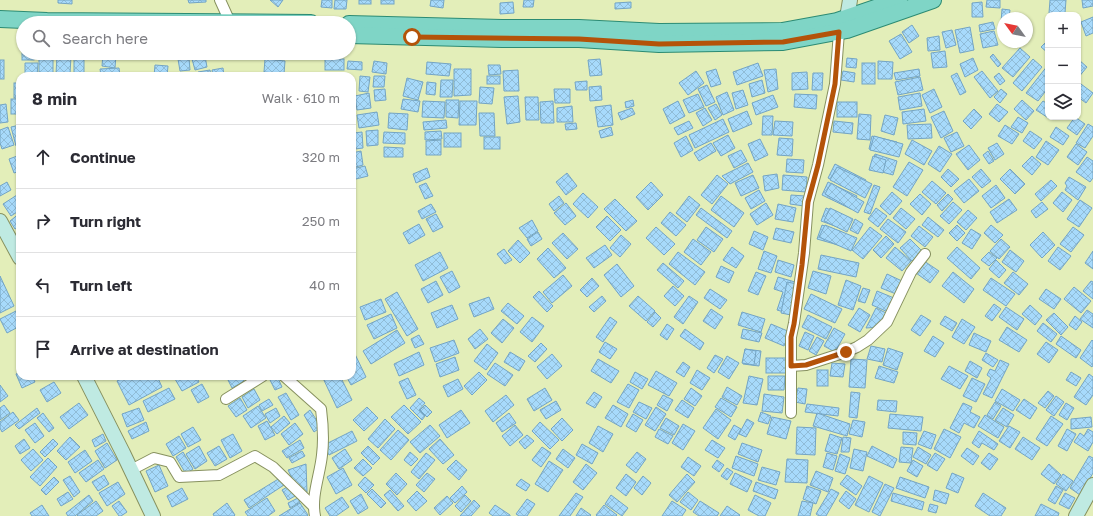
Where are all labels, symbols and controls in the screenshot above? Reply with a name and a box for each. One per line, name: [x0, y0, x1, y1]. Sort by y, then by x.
north arrow: [997, 12, 1033, 48]
map controls: [1045, 12, 1081, 120]
button: +: [1045, 12, 1081, 48]
search box: [16, 16, 356, 60]
icon: search: [30, 27, 52, 49]
route start: [403, 28, 421, 46]
text: Search here: [62, 29, 148, 47]
button: −: [1045, 48, 1081, 84]
button: layers: [1045, 84, 1081, 120]
text: 8 min: [32, 88, 77, 109]
text: Walk · 610 m: [262, 90, 340, 106]
icon: ahead: [32, 146, 54, 168]
text: Continue: [70, 148, 136, 166]
text: 320 m: [302, 149, 340, 165]
icon: right: [32, 210, 54, 232]
text: Turn right: [70, 212, 141, 230]
text: 250 m: [302, 213, 340, 229]
icon: left: [32, 274, 54, 296]
text: Turn left: [70, 276, 132, 294]
text: 40 m: [309, 277, 340, 293]
icon: arrive: [32, 338, 54, 360]
text: Arrive at destination: [70, 340, 219, 358]
route end: [837, 343, 855, 361]

